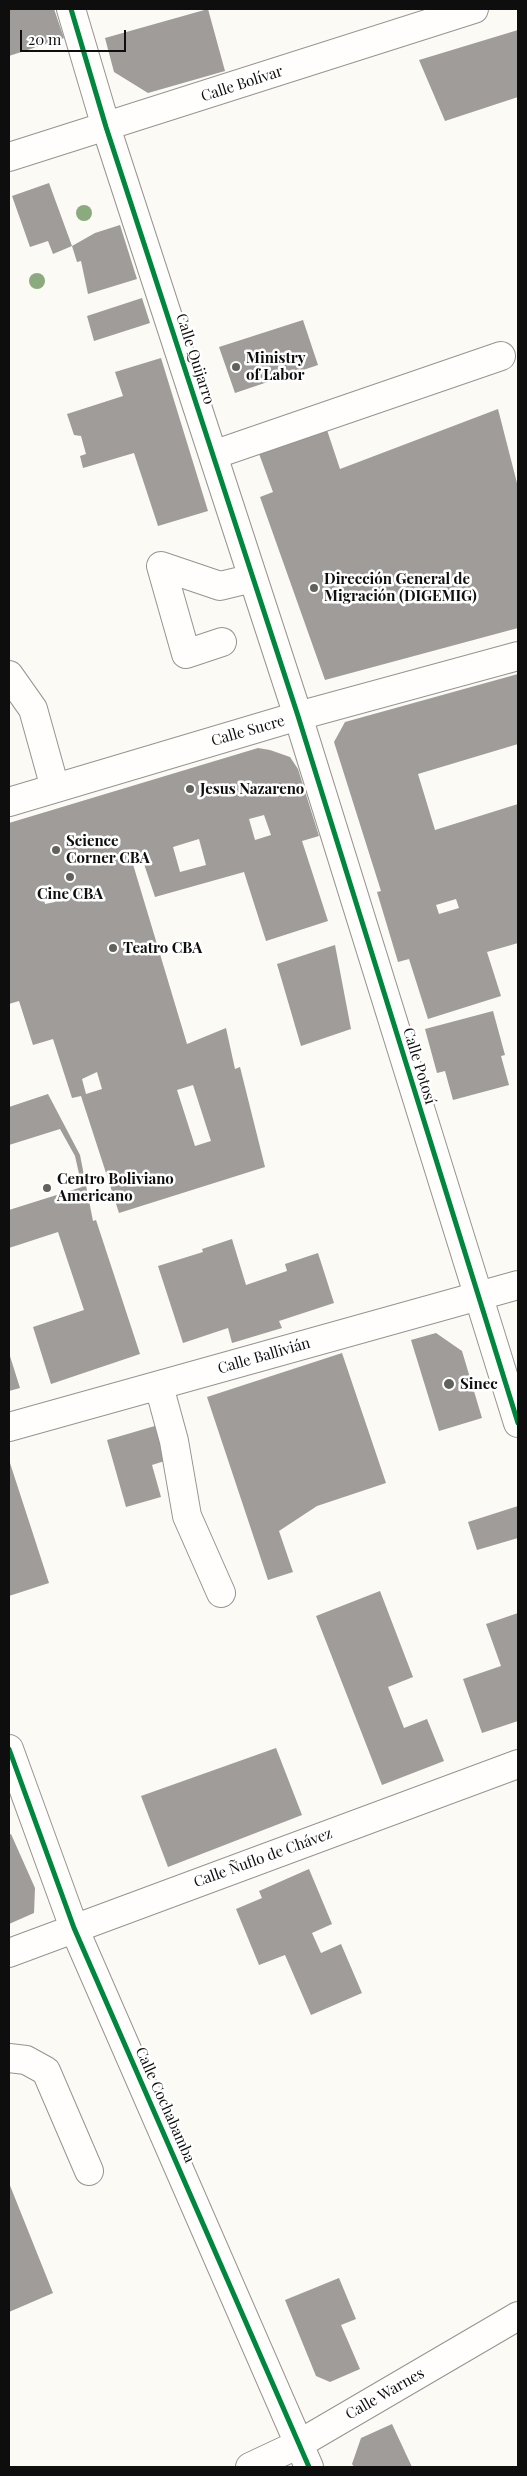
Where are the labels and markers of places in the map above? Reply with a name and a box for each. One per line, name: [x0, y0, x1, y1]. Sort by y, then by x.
place label: Ministry of Labor: [246, 349, 306, 384]
marker: Ministry of Labor: [230, 361, 242, 373]
place label: Dirección General de Migración (DIGEMIG): [324, 570, 477, 605]
marker: Dirección General de Migración (DIGEMIG): [308, 582, 320, 594]
place label: Jesus Nazareno: [200, 780, 304, 798]
marker: Jesus Nazareno: [184, 783, 196, 795]
place label: Science Corner CBA: [66, 832, 150, 867]
marker: Science Corner CBA: [50, 844, 62, 856]
marker: Cine CBA: [64, 871, 76, 883]
place label: Cine CBA: [37, 885, 103, 903]
place label: Teatro CBA: [123, 939, 202, 957]
marker: Teatro CBA: [107, 942, 119, 954]
place label: Centro Boliviano Americano: [57, 1170, 174, 1205]
marker: Centro Boliviano Americano: [41, 1182, 53, 1194]
place label: Sinec: [460, 1375, 498, 1393]
marker: Sinec: [442, 1377, 456, 1391]

